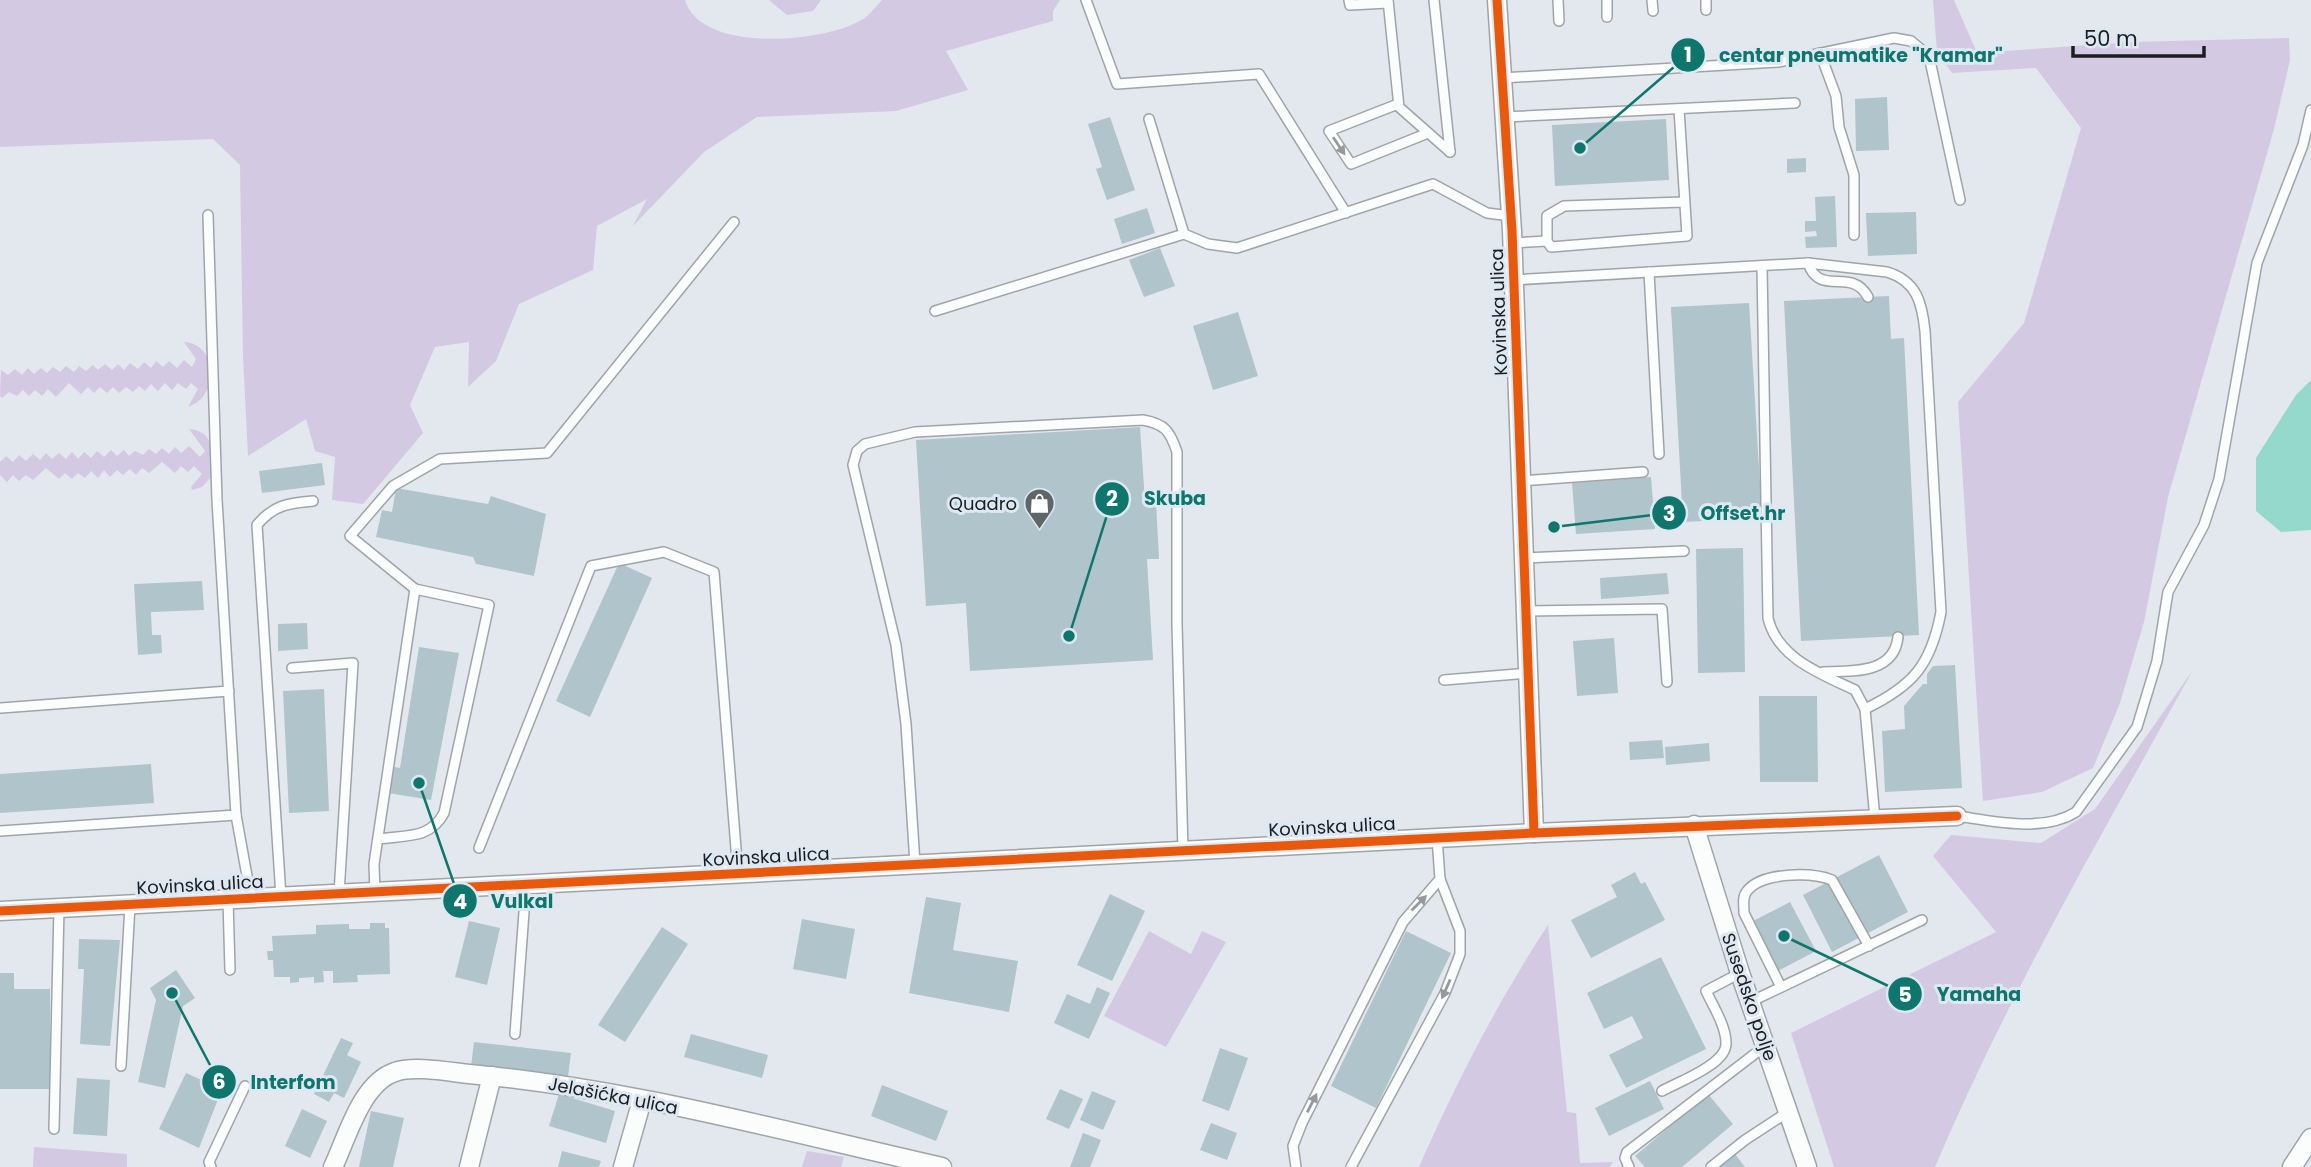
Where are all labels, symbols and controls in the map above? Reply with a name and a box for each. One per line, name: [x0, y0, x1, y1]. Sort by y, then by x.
scale bar: [2073, 14, 2204, 58]
text: 50 m: [2084, 24, 2138, 53]
callout: centar pneumatike "Kramar": [1671, 35, 2017, 75]
text: 1: [1684, 40, 1692, 69]
text: centar pneumatike "Kramar": [1719, 42, 2003, 69]
one-way arrow: [1332, 136, 1345, 155]
street label: Kovinska ulica: [1484, 248, 1513, 376]
callout: Skuba: [1095, 479, 1220, 519]
text: 2: [1106, 484, 1118, 513]
text: Skuba: [1144, 485, 1206, 512]
shop icon: Quadro: [1023, 487, 1057, 531]
place label: Quadro: [949, 491, 1017, 516]
callout: Offset.hr: [1652, 493, 1799, 533]
text: 3: [1663, 499, 1675, 528]
text: Offset.hr: [1701, 500, 1785, 527]
street label: Kovinska ulica: [1268, 811, 1396, 842]
street label: Kovinska ulica: [702, 841, 830, 872]
street label: Kovinska ulica: [136, 869, 264, 900]
callout: Vulkal: [442, 881, 568, 921]
text: 4: [453, 887, 467, 916]
text: Vulkal: [491, 888, 553, 915]
one-way arrow: [1410, 896, 1427, 912]
street label: Susedsko polje: [1716, 930, 1783, 1064]
callout: Yamaha: [1888, 974, 2035, 1014]
one-way arrow: [1440, 979, 1451, 1000]
text: 5: [1898, 980, 1912, 1009]
text: Yamaha: [1937, 981, 2021, 1008]
callout: Interfom: [202, 1062, 350, 1102]
text: 6: [212, 1067, 226, 1096]
text: Interfom: [250, 1069, 336, 1096]
street label: Jelašićka ulica: [546, 1071, 680, 1120]
one-way arrow: [1307, 1093, 1318, 1113]

